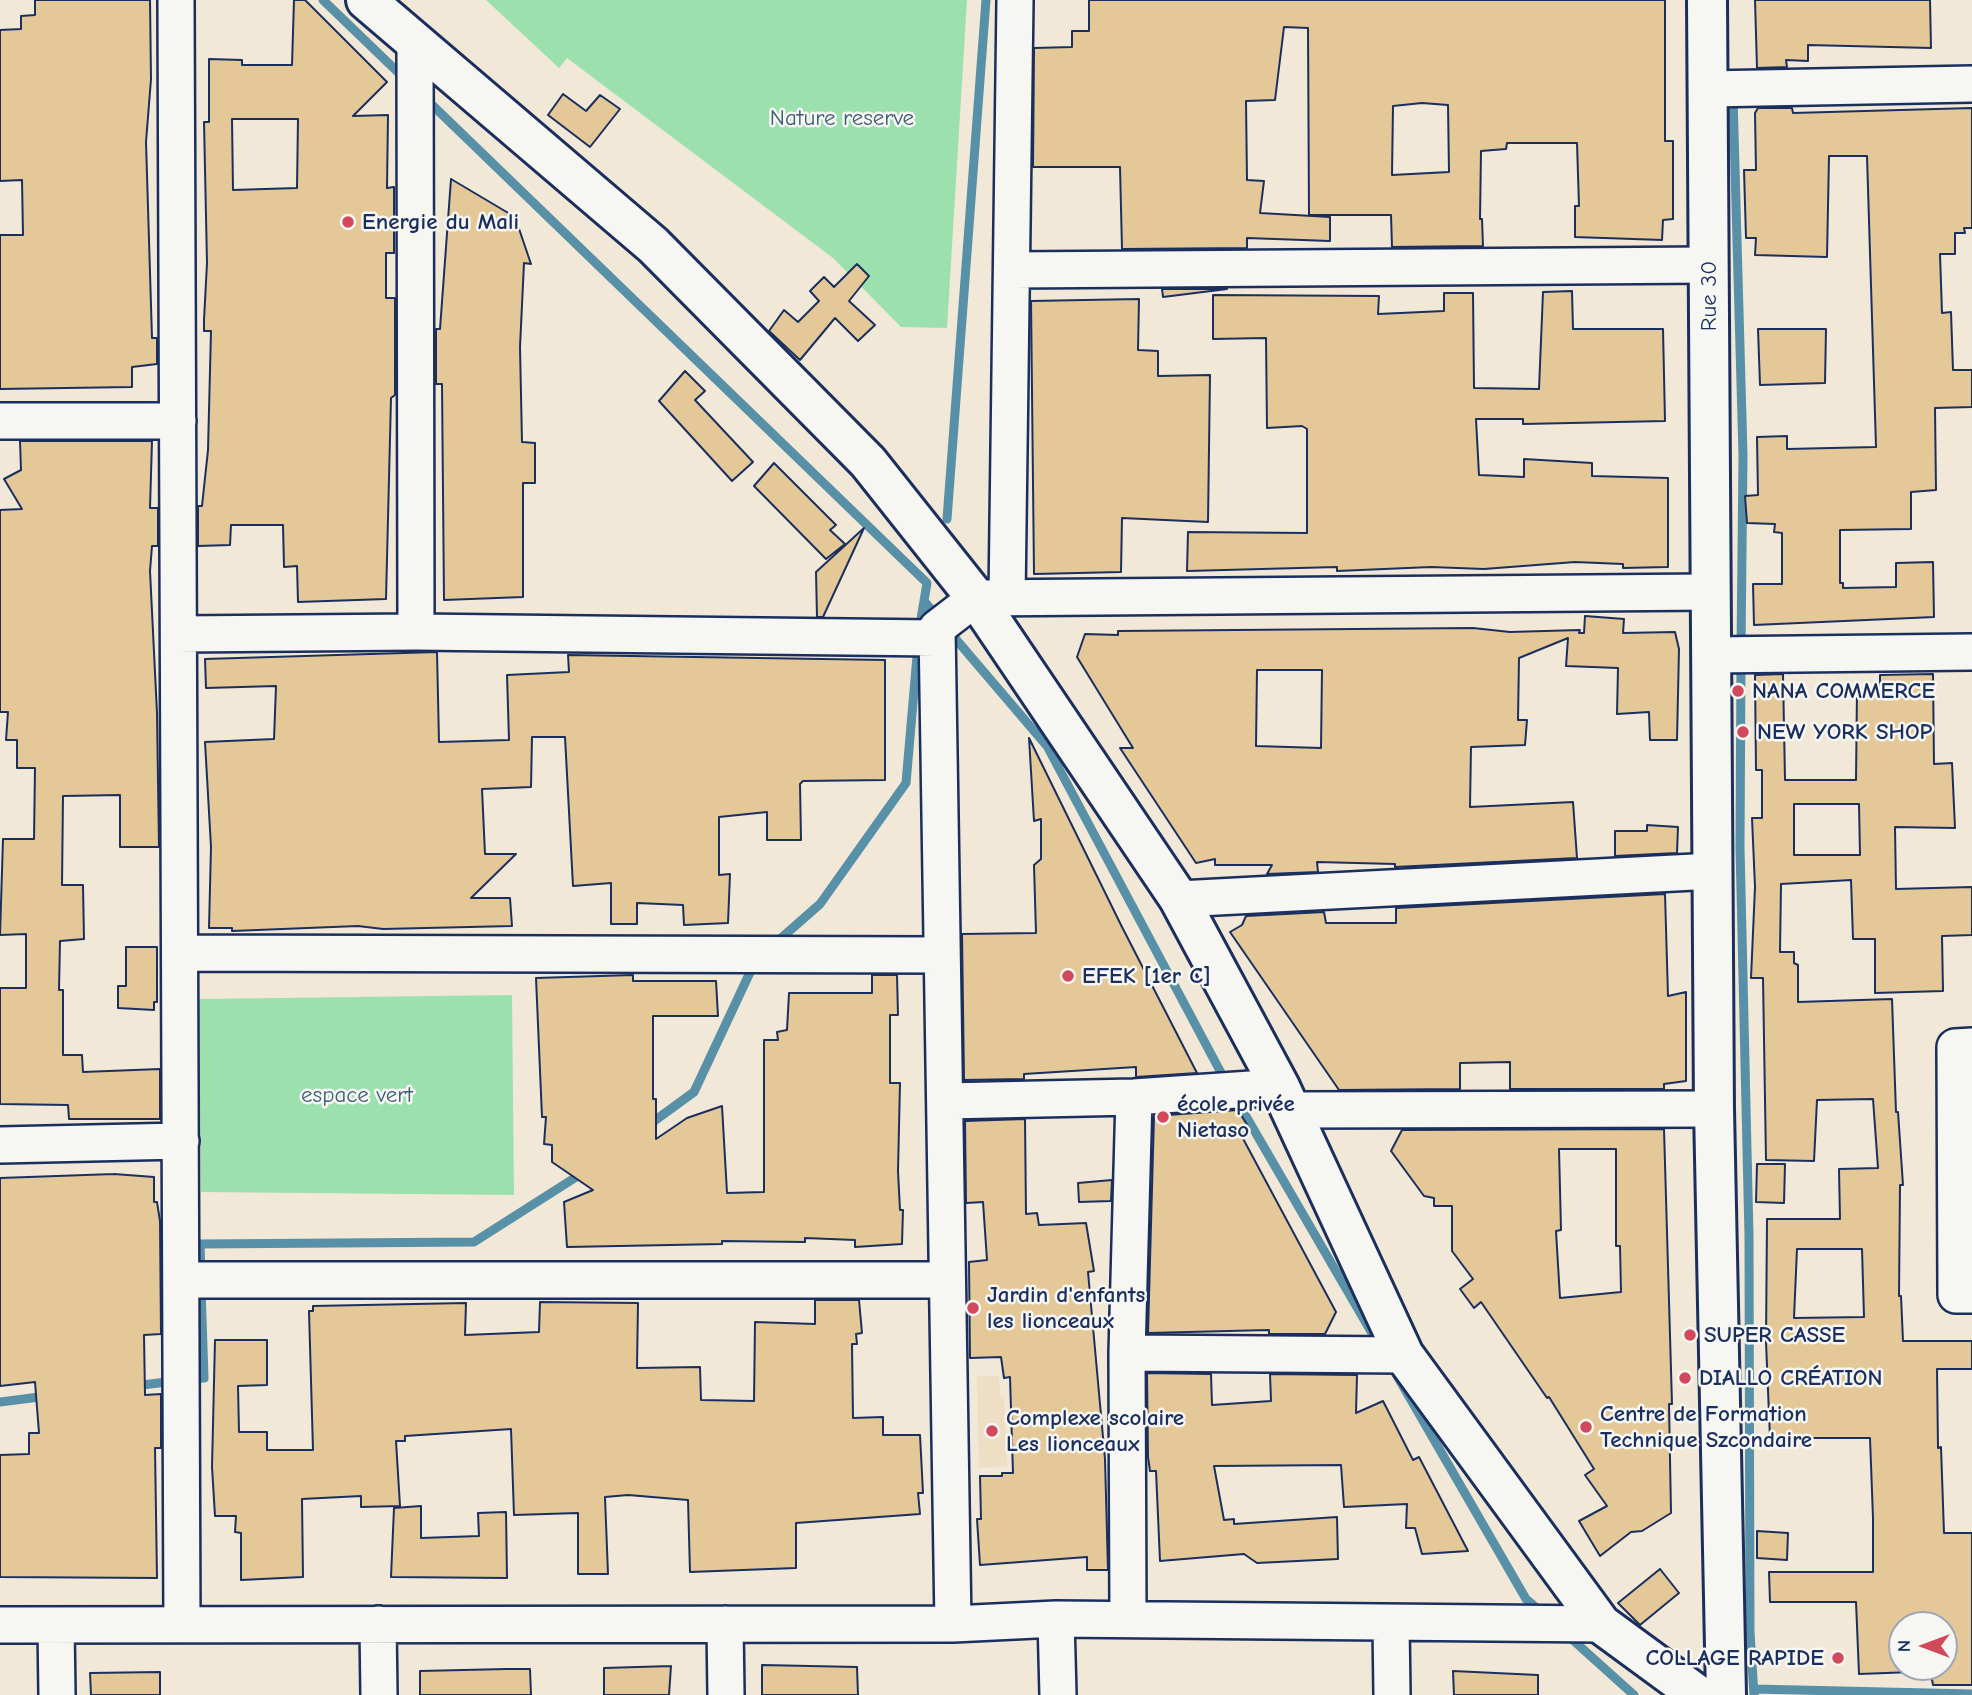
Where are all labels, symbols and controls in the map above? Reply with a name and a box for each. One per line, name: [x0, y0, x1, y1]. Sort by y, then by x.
park label: Nature reserve: [770, 104, 914, 132]
place label: Energie du Mali: [362, 208, 519, 236]
marker: Energie du Mali: [340, 214, 356, 230]
street label: Rue 30: [1695, 261, 1723, 331]
place label: NANA COMMERCE: [1752, 677, 1935, 705]
marker: NANA COMMERCE: [1730, 683, 1746, 699]
place label: NEW YORK SHOP: [1757, 718, 1932, 746]
marker: NEW YORK SHOP: [1735, 724, 1751, 740]
place label: EFEK [1er C]: [1082, 962, 1211, 990]
marker: EFEK [1er C]: [1060, 968, 1076, 984]
park label: espace vert: [301, 1081, 413, 1109]
place label: école privée Nietaso: [1177, 1090, 1295, 1144]
marker: école privée Nietaso: [1155, 1109, 1171, 1125]
place label: Jardin d'enfants les lionceaux: [987, 1281, 1145, 1335]
marker: Jardin d'enfants les lionceaux: [965, 1300, 981, 1316]
place label: SUPER CASSE: [1704, 1321, 1845, 1349]
marker: SUPER CASSE: [1682, 1327, 1698, 1343]
place label: DIALLO CRÉATION: [1699, 1364, 1882, 1392]
marker: DIALLO CRÉATION: [1677, 1370, 1693, 1386]
place label: Centre de Formation Technique Szcondaire: [1600, 1400, 1812, 1454]
place label: Complexe scolaire Les lionceaux: [1006, 1404, 1184, 1458]
marker: Centre de Formation Technique Szcondaire: [1578, 1419, 1594, 1435]
marker: Complexe scolaire Les lionceaux: [984, 1423, 1000, 1439]
north arrow: [1888, 1611, 1958, 1681]
text: N: [1893, 1640, 1915, 1652]
place label: COLLAGE RAPIDE: [1645, 1644, 1824, 1672]
marker: COLLAGE RAPIDE: [1830, 1650, 1846, 1666]

